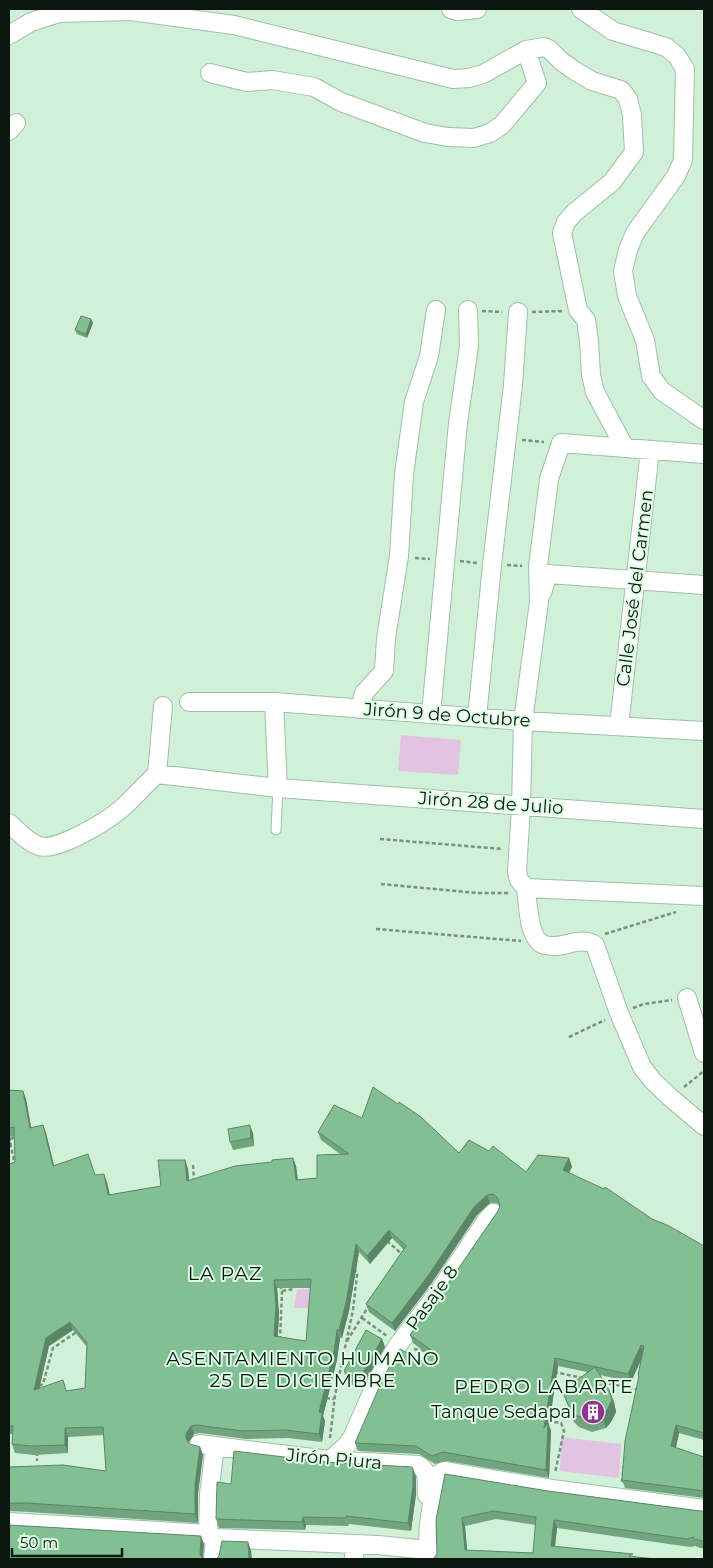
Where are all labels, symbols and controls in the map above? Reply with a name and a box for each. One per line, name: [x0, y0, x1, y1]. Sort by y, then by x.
street label: Calle José del Carmen: [612, 488, 658, 688]
street label: Jirón 9 de Octubre: [362, 698, 531, 732]
street label: Jirón 28 de Julio: [417, 787, 564, 819]
street label: Pasaje 8: [401, 1261, 463, 1335]
district label: LA PAZ: [188, 1262, 262, 1285]
district label: ASENTAMIENTO HUMANO 25 DE DICIEMBRE: [166, 1347, 440, 1392]
district label: PEDRO LABARTE: [454, 1375, 634, 1398]
building icon: Tanque Sedapal: [580, 1399, 606, 1425]
place label: Tanque Sedapal: [431, 1401, 576, 1423]
street label: Jirón Piura: [284, 1444, 383, 1474]
scale bar: [12, 1526, 122, 1558]
text: 50 m: [20, 1533, 58, 1552]

